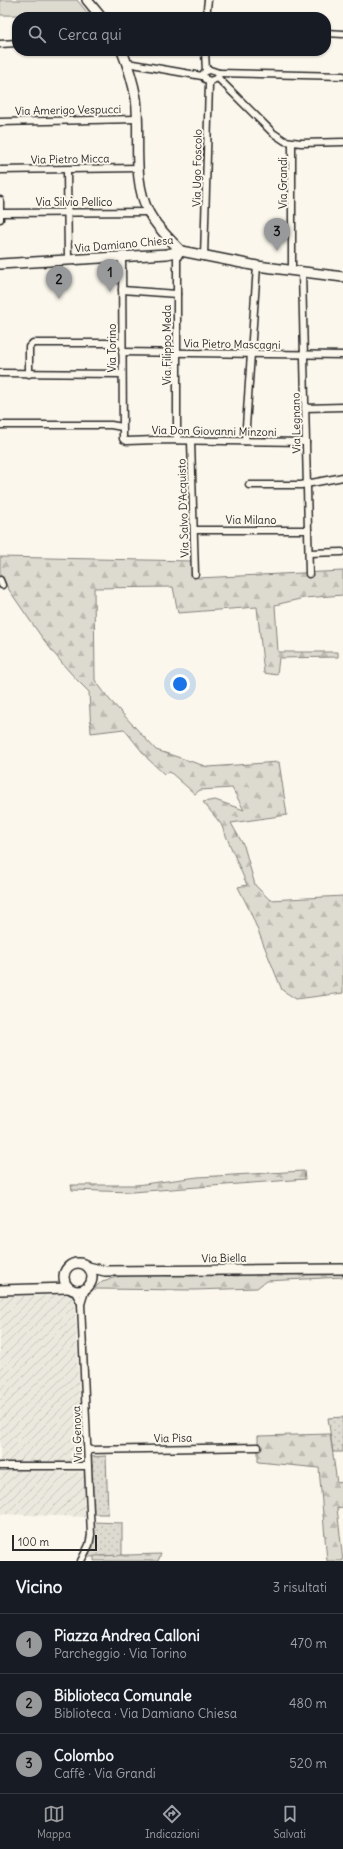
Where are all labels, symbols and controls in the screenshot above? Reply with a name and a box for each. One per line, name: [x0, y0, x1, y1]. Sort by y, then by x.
search box: [12, 12, 331, 56]
icon: search: [26, 23, 48, 45]
text: Cerca qui: [58, 25, 122, 44]
street label: Via Amerigo Vespucci: [15, 102, 121, 118]
street label: Via Ugo Foscolo: [189, 129, 205, 207]
street label: Via Pietro Micca: [30, 151, 110, 167]
street label: Via Grandi: [276, 157, 290, 209]
street label: Via Silvio Pellico: [35, 195, 113, 209]
pin: 3: [264, 218, 290, 251]
street label: Via Damiano Chiesa: [74, 233, 174, 255]
pin: 1: [97, 259, 123, 292]
pin: 2: [46, 266, 72, 299]
street label: Via Filippo Meda: [160, 305, 174, 385]
street label: Via Torino: [105, 324, 119, 372]
street label: Via Pietro Mascagni: [183, 336, 281, 352]
street label: Via Legnano: [288, 392, 304, 454]
street label: Via Don Giovanni Minzoni: [151, 423, 277, 439]
street label: Via Salvo D'Acquisto: [174, 458, 192, 558]
street label: Via Milano: [226, 513, 276, 527]
your location: [170, 674, 190, 694]
street label: Via Biella: [201, 1251, 247, 1265]
street label: Via Genova: [69, 1406, 85, 1462]
street label: Via Pisa: [154, 1431, 192, 1445]
scale bar: [12, 1533, 97, 1552]
text: 100 m: [18, 1535, 49, 1549]
text: Vicino: [16, 1576, 62, 1598]
text: 3 risultati: [273, 1579, 327, 1596]
text: Piazza Andrea Calloni: [54, 1626, 200, 1645]
text: 1: [26, 1635, 32, 1652]
text: 470 m: [290, 1635, 327, 1652]
text: Parcheggio · Via Torino: [54, 1645, 187, 1662]
text: Biblioteca Comunale: [54, 1686, 192, 1705]
text: 2: [25, 1695, 33, 1712]
text: 480 m: [289, 1695, 327, 1712]
text: Biblioteca · Via Damiano Chiesa: [54, 1705, 237, 1722]
text: Colombo: [54, 1746, 114, 1765]
text: 3: [25, 1755, 33, 1772]
text: 520 m: [289, 1755, 327, 1772]
text: Caffè · Via Grandi: [54, 1765, 156, 1782]
tab: Mappa: [37, 1803, 71, 1841]
tab: Indicazioni: [145, 1803, 199, 1841]
tab: Salvati: [273, 1803, 306, 1841]

